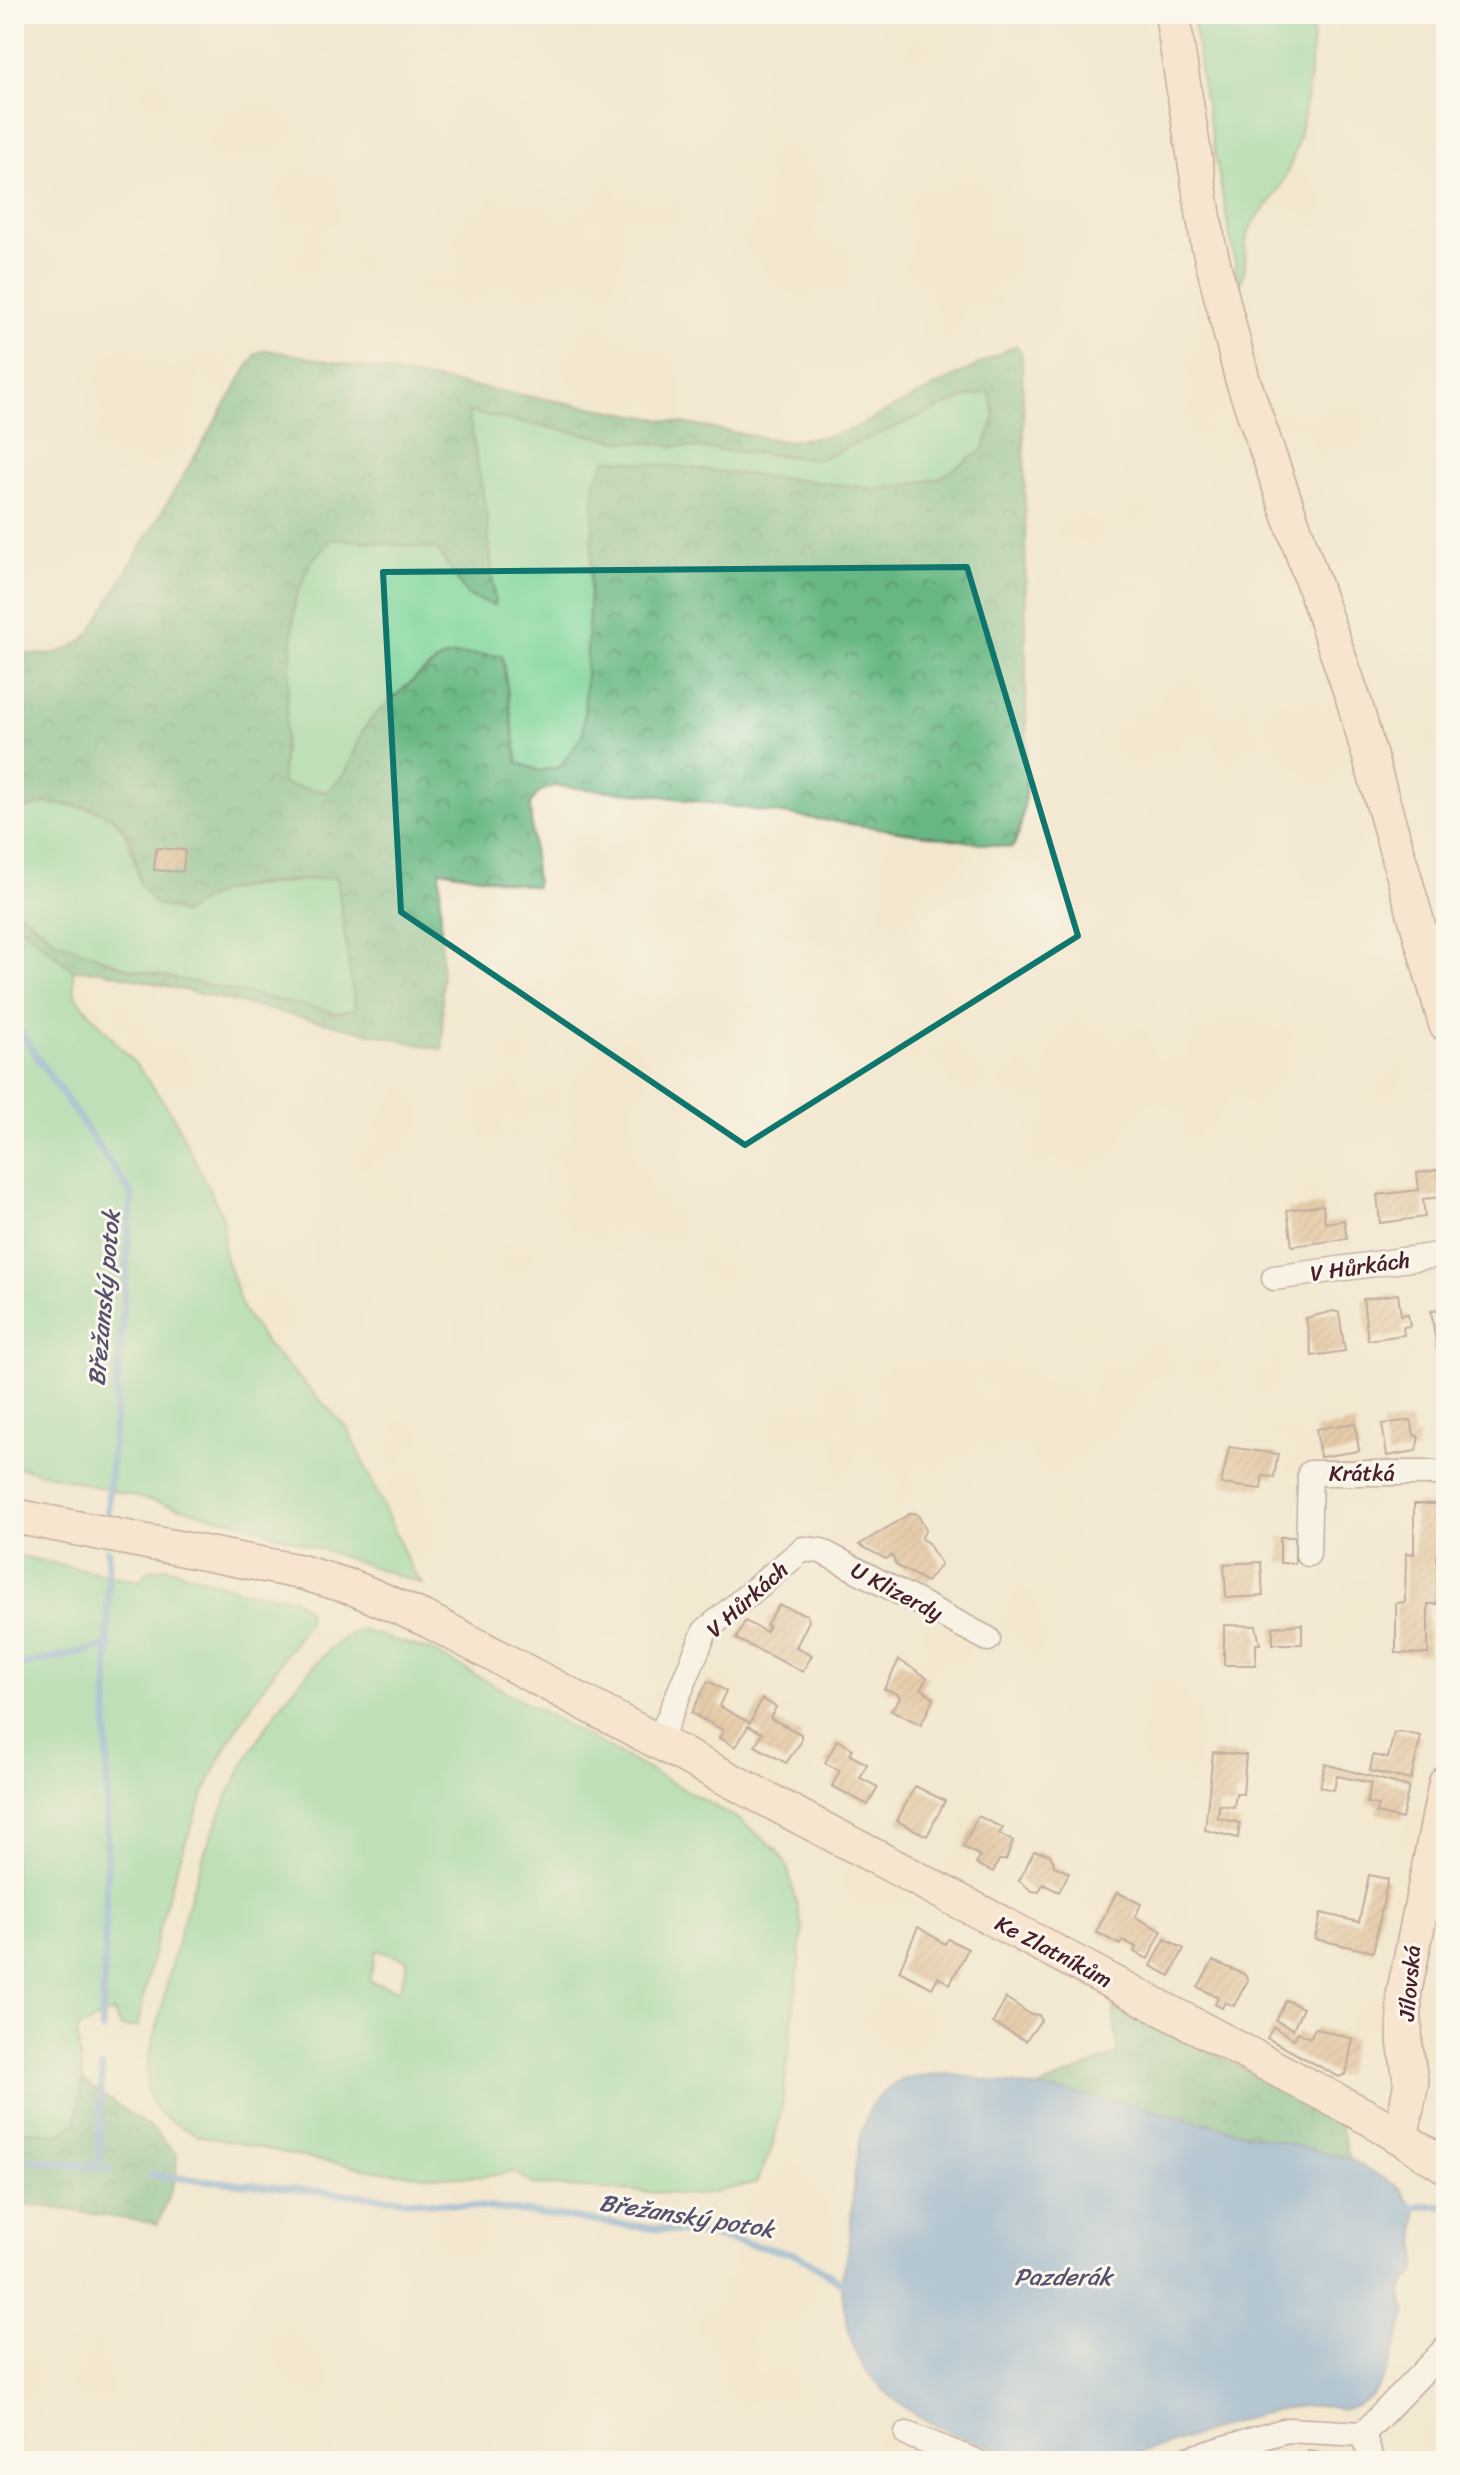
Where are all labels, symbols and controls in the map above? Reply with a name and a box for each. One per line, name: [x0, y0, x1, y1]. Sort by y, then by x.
water label: Břežanský potok: [75, 1207, 133, 1388]
street label: V Hůrkách: [1308, 1240, 1413, 1293]
street label: Krátká: [1329, 1454, 1395, 1493]
street label: V Hůrkách: [697, 1551, 798, 1647]
street label: U Klizerdy: [844, 1551, 950, 1632]
street label: Ke Zlatníkům: [988, 1904, 1120, 1999]
street label: Jílovská: [1387, 1944, 1432, 2024]
water label: Břežanský potok: [597, 2181, 779, 2251]
water label: Pazderák: [1014, 2256, 1115, 2298]

